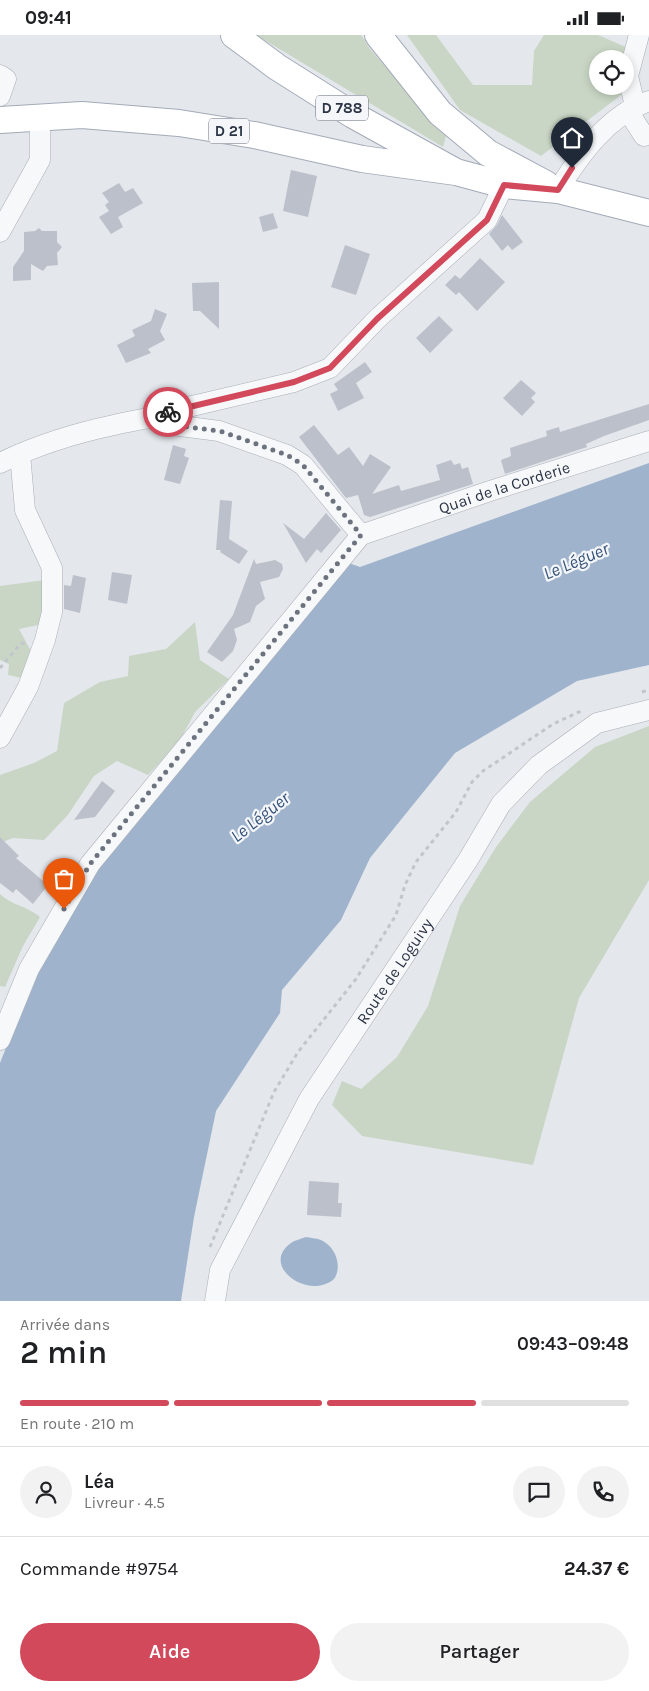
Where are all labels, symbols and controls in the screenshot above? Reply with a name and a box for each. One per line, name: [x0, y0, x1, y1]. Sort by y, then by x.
text: 09:41: [25, 7, 72, 29]
map controls: [589, 50, 634, 95]
button: locate: [589, 50, 634, 95]
road number: D 788: [316, 95, 368, 121]
pin: [551, 117, 593, 168]
road number: D 21: [209, 119, 249, 143]
icon: home: [558, 124, 586, 152]
courier: [143, 387, 193, 437]
icon: bike: [154, 398, 182, 426]
street label: Quai de la Corderie: [436, 457, 572, 517]
water label: Le Léguer: [540, 537, 613, 585]
water label: Le Léguer: [226, 787, 295, 847]
pin: [43, 858, 85, 909]
icon: bag: [50, 865, 78, 893]
street label: Route de Loguivy: [352, 914, 437, 1027]
text: Arrivée dans: [20, 1315, 110, 1334]
text: 09:43–09:48: [517, 1333, 629, 1355]
text: 2 min: [20, 1334, 107, 1371]
text: En route · 210 m: [20, 1414, 134, 1433]
button: person: [20, 1466, 72, 1518]
button: chat: [513, 1466, 565, 1518]
button: phone: [577, 1466, 629, 1518]
text: Léa: [84, 1471, 115, 1493]
text: Livreur · 4.5: [84, 1493, 165, 1512]
text: Commande #9754: [20, 1558, 178, 1580]
text: 24.37 €: [564, 1558, 629, 1580]
button: Aide: [20, 1623, 320, 1681]
button: Partager: [330, 1623, 629, 1681]

